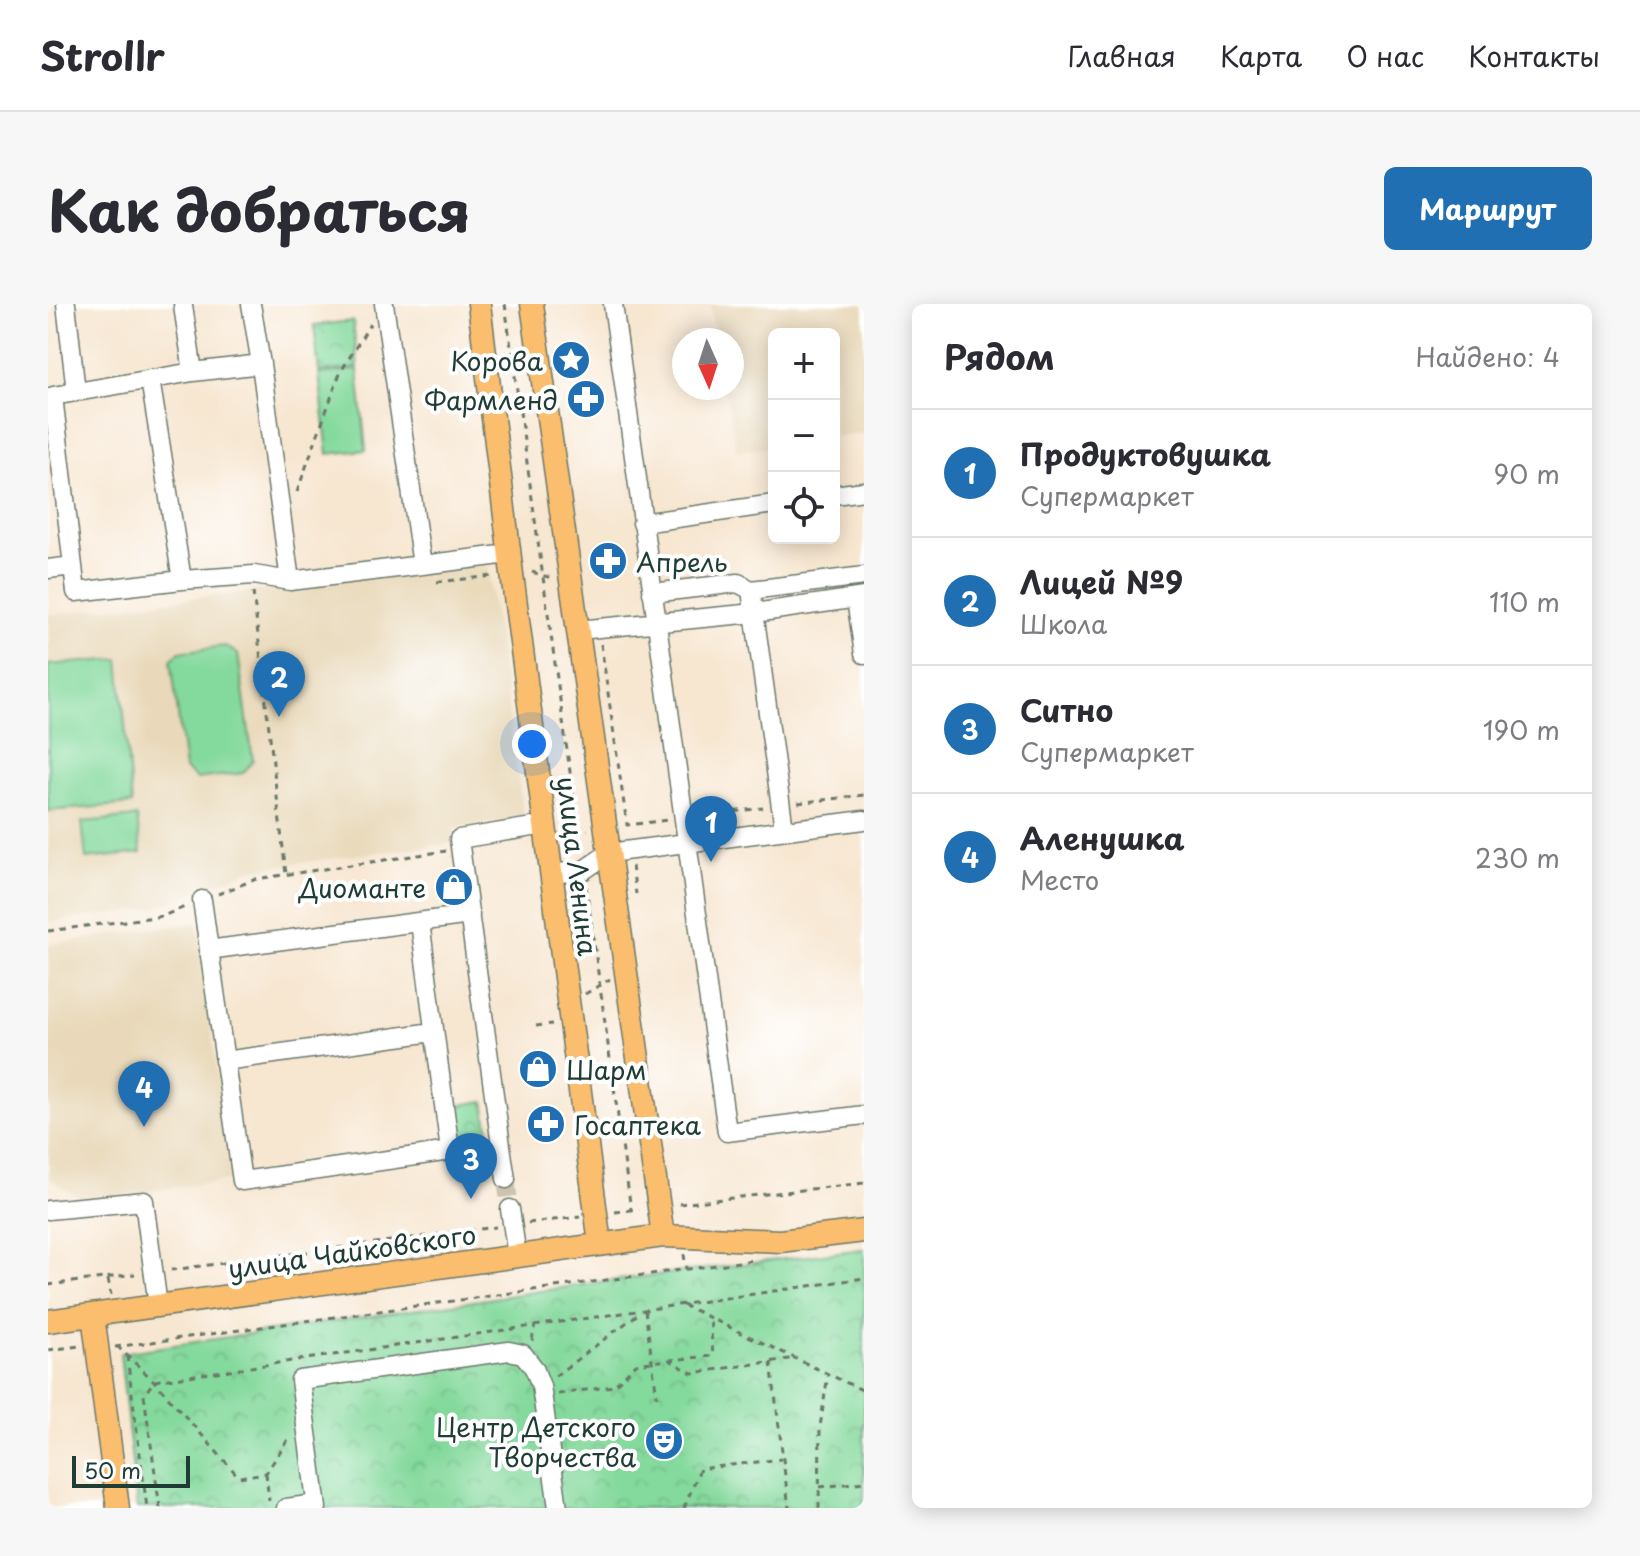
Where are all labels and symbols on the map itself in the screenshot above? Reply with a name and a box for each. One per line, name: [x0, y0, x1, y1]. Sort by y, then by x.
north arrow: [672, 328, 744, 400]
place icon: Корова: [550, 339, 592, 381]
place label: Корова: [450, 341, 544, 380]
pharmacy icon: Фармленд: [565, 378, 607, 420]
place label: Фармленд: [424, 380, 558, 419]
pharmacy icon: Апрель: [587, 540, 629, 582]
place label: Апрель: [636, 542, 728, 581]
pin: 2: [253, 651, 305, 717]
your location: [512, 724, 552, 764]
street label: улица Ленина: [548, 774, 608, 959]
pin: 1: [685, 796, 737, 862]
shop icon: Диоманте: [433, 866, 475, 908]
place label: Диоманте: [298, 868, 426, 907]
shop icon: Шарм: [517, 1048, 559, 1090]
place label: Шарм: [566, 1050, 647, 1089]
pin: 4: [118, 1061, 170, 1127]
pharmacy icon: Госаптека: [525, 1103, 567, 1145]
place label: Госаптека: [574, 1105, 702, 1144]
pin: 3: [445, 1133, 497, 1199]
street label: улица Чайковского: [225, 1214, 479, 1288]
place label: Центр Детского Творчества: [436, 1407, 637, 1476]
theatre icon: Центр Детского Творчества: [643, 1420, 685, 1462]
scale bar: [72, 1452, 190, 1488]

